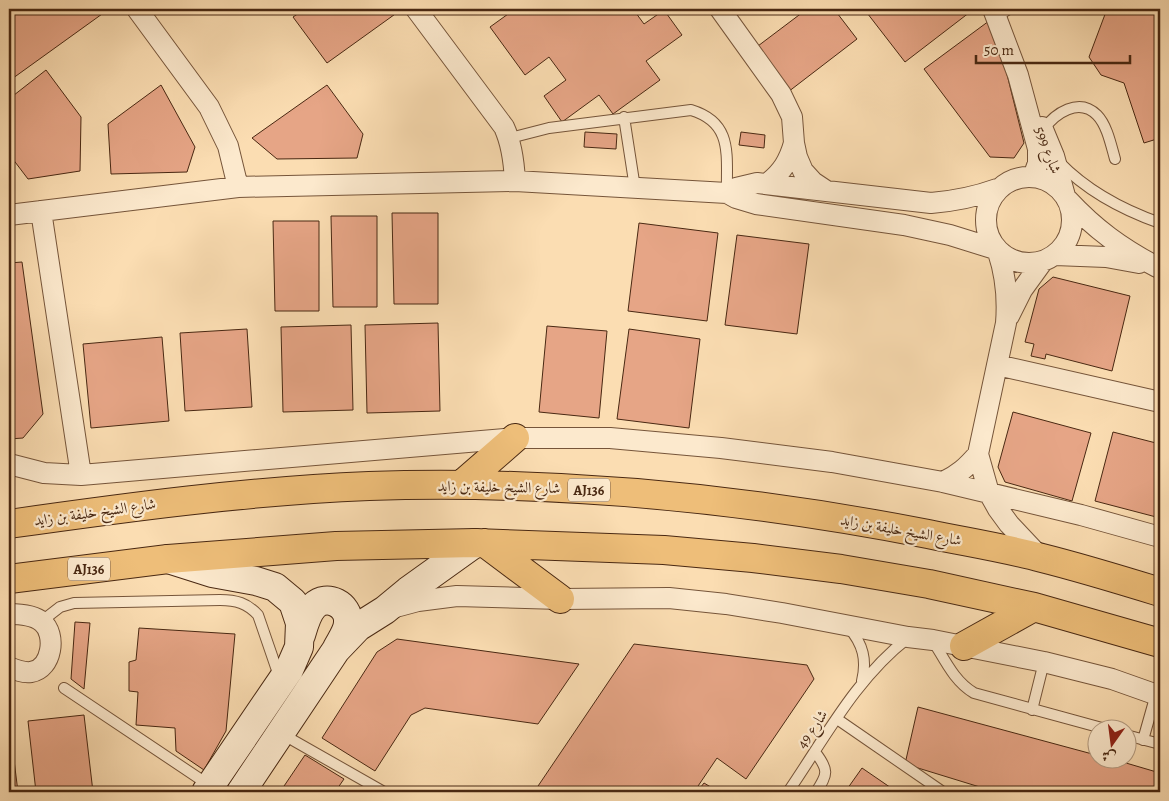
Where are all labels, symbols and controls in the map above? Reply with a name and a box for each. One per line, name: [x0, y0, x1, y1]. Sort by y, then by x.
scale bar: [976, 32, 1130, 64]
text: 50 m: [984, 40, 1014, 60]
street label: شارع 599: [1027, 123, 1066, 178]
street label: شارع الشيخ خليفة بن زايد: [437, 476, 561, 502]
road number: AJ136: [568, 478, 610, 502]
street label: شارع الشيخ خليفة بن زايد: [33, 494, 158, 534]
street label: شارع الشيخ خليفة بن زايد: [838, 509, 963, 554]
road number: AJ136: [68, 558, 110, 580]
street label: شارع 49: [792, 706, 835, 754]
north arrow: [1086, 718, 1136, 768]
text: ش: [1100, 745, 1118, 767]

